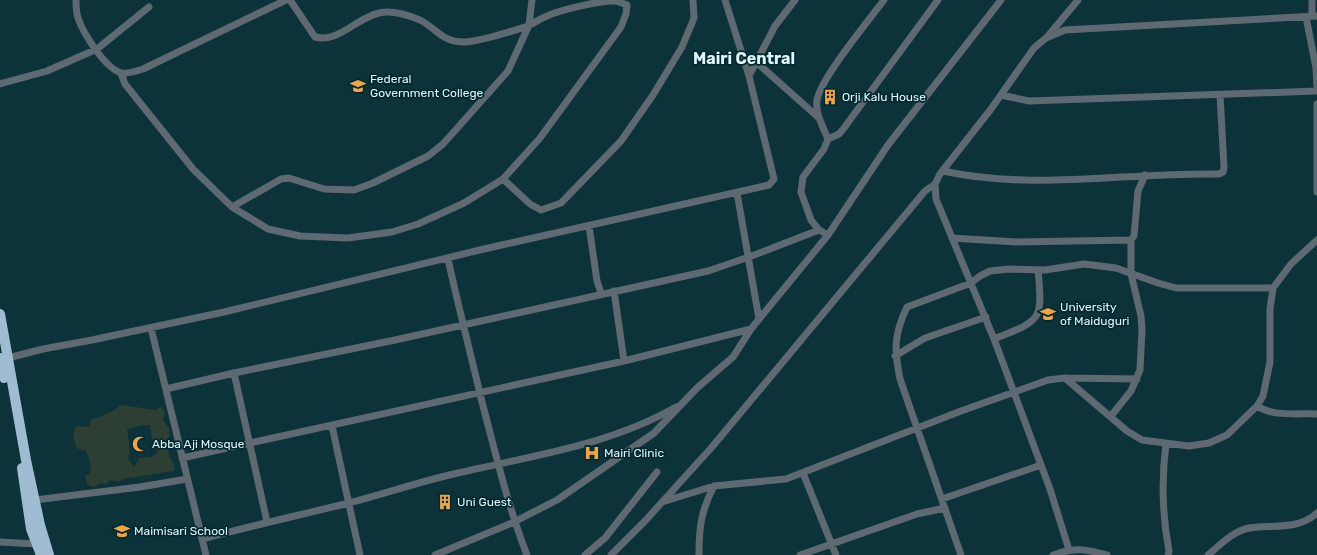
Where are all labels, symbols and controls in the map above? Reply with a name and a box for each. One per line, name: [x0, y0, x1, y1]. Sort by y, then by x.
district label: Mairi Central: [693, 49, 795, 68]
place label: Federal Government College: [370, 72, 484, 100]
school or university icon: Federal Government College: [349, 77, 367, 95]
building icon: Orji Kalu House: [821, 88, 839, 106]
place label: Orji Kalu House: [842, 90, 926, 104]
place label: University of Maiduguri: [1060, 300, 1129, 328]
school or university icon: University of Maiduguri: [1039, 305, 1057, 323]
mosque icon: Abba Aji Mosque: [131, 435, 149, 453]
place label: Abba Aji Mosque: [152, 437, 245, 451]
hospital icon: Mairi Clinic: [583, 444, 601, 462]
place label: Mairi Clinic: [604, 446, 664, 460]
building icon: Uni Guest: [436, 493, 454, 511]
place label: Uni Guest: [457, 495, 512, 509]
school or university icon: Maimisari School: [113, 522, 131, 540]
place label: Maimisari School: [134, 524, 228, 538]

